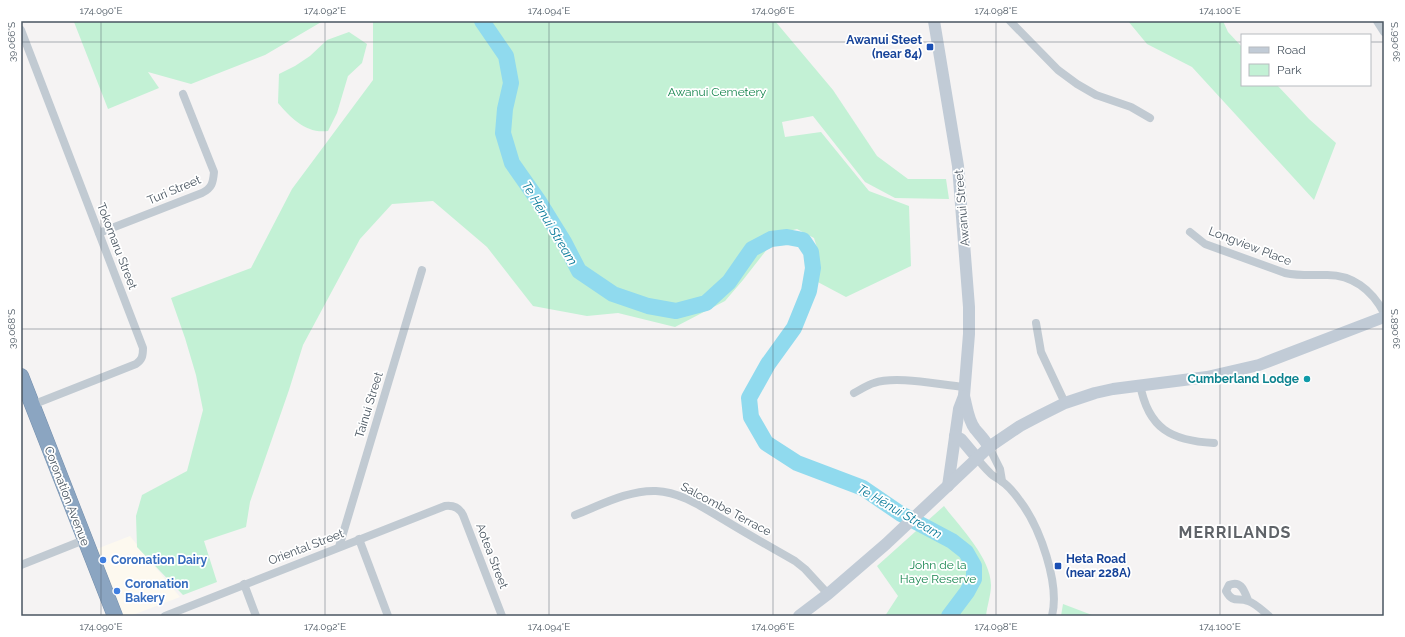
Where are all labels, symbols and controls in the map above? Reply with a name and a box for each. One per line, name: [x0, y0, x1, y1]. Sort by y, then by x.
text: 174.090°E: [79, 5, 123, 16]
text: 174.092°E: [304, 5, 346, 16]
text: 174.094°E: [528, 5, 570, 16]
text: 174.096°E: [751, 5, 795, 16]
text: 174.098°E: [974, 5, 1018, 16]
text: 174.100°E: [1199, 5, 1241, 16]
text: 39.066°S: [6, 22, 17, 62]
text: 39.066°S: [1389, 22, 1400, 62]
place label: Awanui Steet (near 84): [846, 33, 922, 61]
legend: [1241, 34, 1371, 86]
marker: Awanui Steet (near 84): [925, 42, 935, 52]
text: Road: [1277, 43, 1306, 57]
text: Park: [1277, 63, 1302, 77]
park label: Awanui Cemetery: [668, 85, 767, 99]
street label: Awanui Street: [952, 169, 972, 247]
street label: Turi Street: [145, 172, 203, 208]
water label: Te Hēnui Stream: [519, 179, 581, 268]
street label: Tokomaru Street: [94, 201, 140, 291]
street label: Longview Place: [1207, 224, 1293, 268]
text: 39.068°S: [6, 309, 17, 349]
text: 39.068°S: [1389, 309, 1400, 349]
street label: Tainui Street: [352, 370, 386, 440]
place label: Cumberland Lodge: [1187, 372, 1299, 386]
marker: Cumberland Lodge: [1302, 374, 1312, 384]
street label: Coronation Avenue: [42, 444, 92, 548]
street label: Salcombe Terrace: [678, 479, 774, 539]
water label: Te Hēnui Stream: [855, 481, 945, 542]
street label: Aotea Street: [473, 521, 511, 591]
district label: MERRILANDS: [1179, 523, 1291, 542]
street label: Oriental Street: [266, 526, 346, 568]
place label: Heta Road (near 228A): [1066, 552, 1131, 580]
place label: Coronation Dairy: [111, 553, 208, 567]
marker: Coronation Dairy: [98, 555, 108, 565]
park label: John de la Haye Reserve: [900, 558, 976, 586]
marker: Heta Road (near 228A): [1053, 561, 1063, 571]
place label: Coronation Bakery: [125, 577, 189, 605]
marker: Coronation Bakery: [112, 586, 122, 596]
text: 174.090°E: [79, 621, 123, 632]
text: 174.092°E: [304, 621, 346, 632]
text: 174.094°E: [528, 621, 570, 632]
text: 174.096°E: [751, 621, 795, 632]
text: 174.098°E: [974, 621, 1018, 632]
text: 174.100°E: [1199, 621, 1241, 632]

